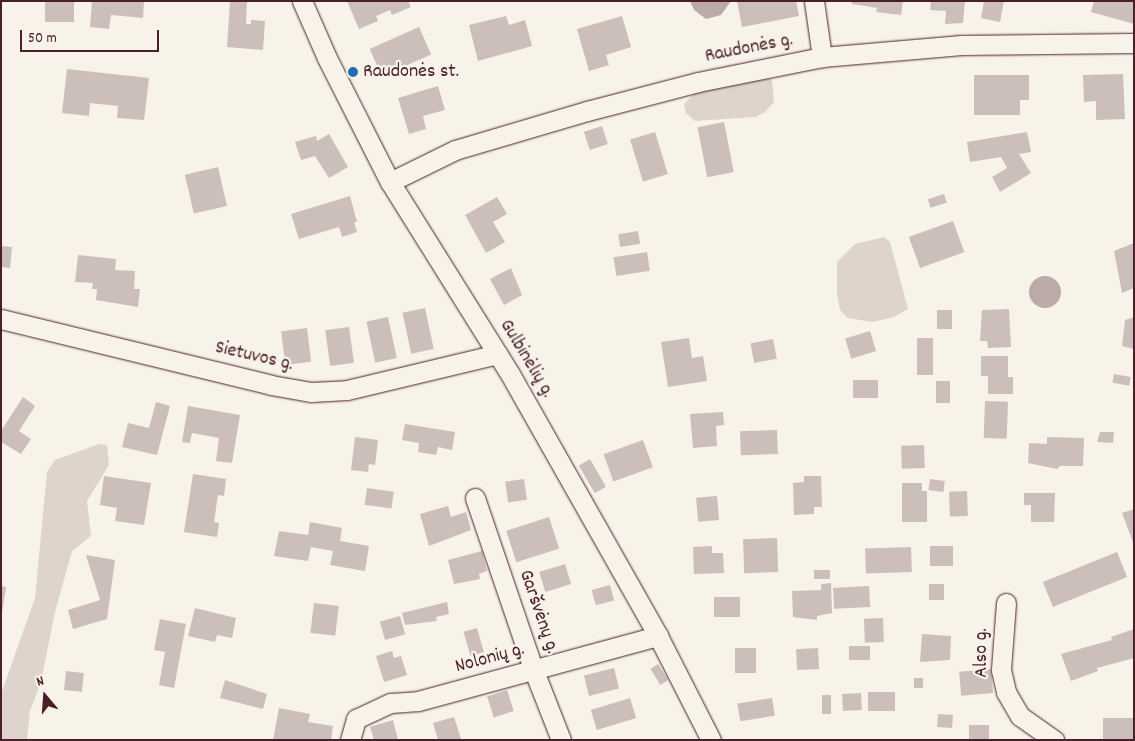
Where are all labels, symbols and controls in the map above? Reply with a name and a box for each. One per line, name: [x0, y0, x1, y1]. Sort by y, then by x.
scale bar: [22, 20, 161, 52]
text: 50 m: [28, 28, 57, 50]
street label: Raudonės g.: [703, 29, 795, 69]
place label: Raudonės st.: [363, 60, 459, 84]
marker: Raudonės st.: [347, 66, 359, 78]
street label: Gulbinėlių g.: [493, 315, 559, 403]
street label: Sietuvos g.: [213, 336, 295, 378]
street label: Garšvėnų g.: [512, 567, 564, 657]
street label: Also g.: [970, 628, 994, 678]
street label: Nolonių g.: [453, 638, 527, 680]
north arrow: [20, 671, 70, 721]
text: N: [34, 671, 47, 692]

